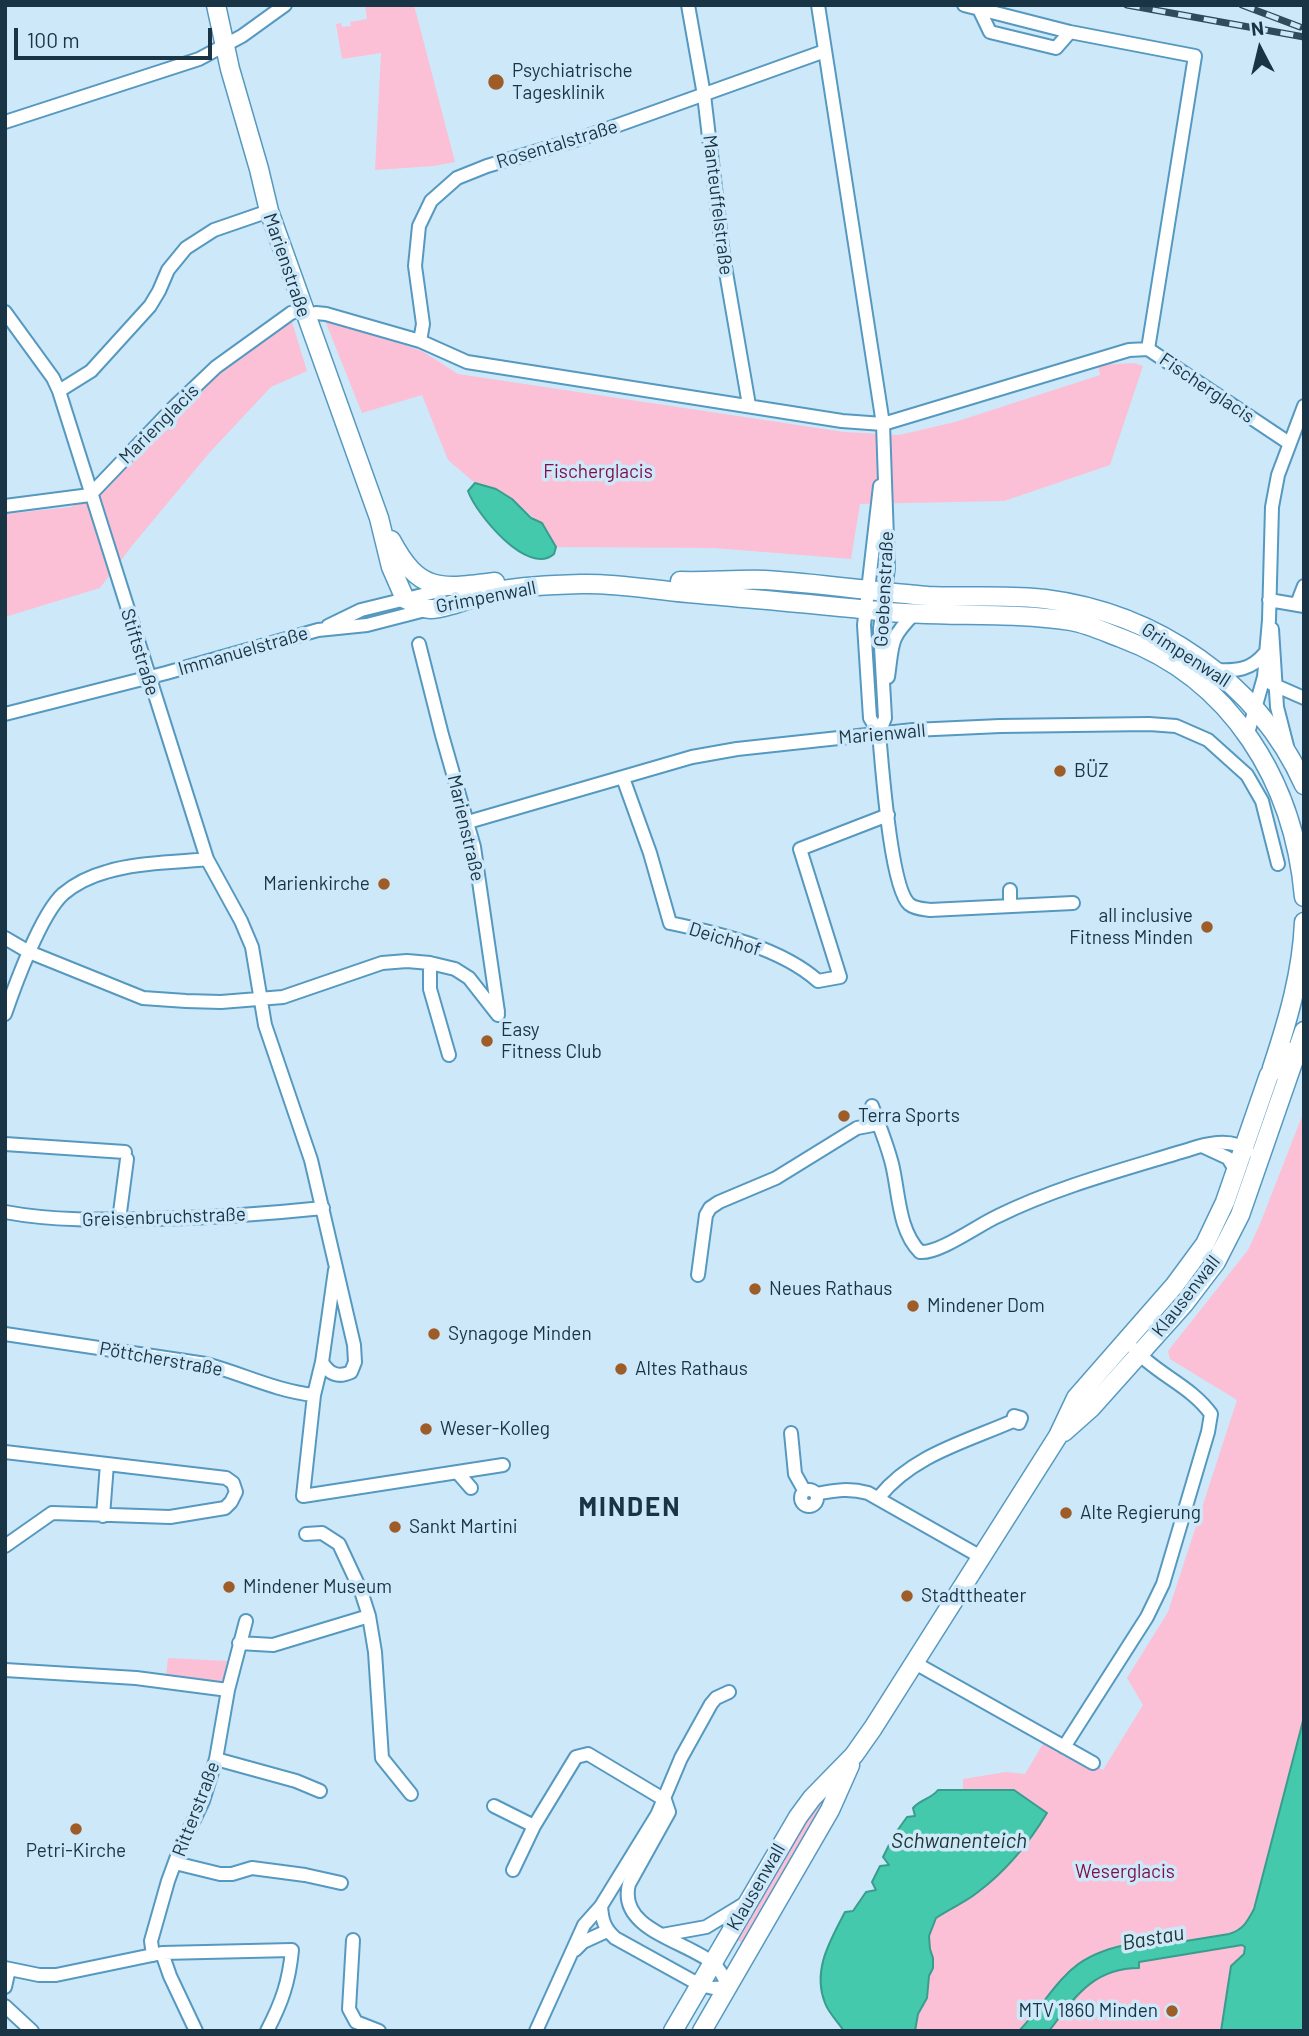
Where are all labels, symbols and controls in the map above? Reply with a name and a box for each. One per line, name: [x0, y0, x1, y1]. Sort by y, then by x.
scale bar: [18, 14, 215, 58]
north arrow: [1225, 14, 1295, 84]
text: N: [1250, 15, 1265, 40]
text: 100 m: [27, 27, 80, 52]
place label: Psychiatrische Tagesklinik: [512, 60, 633, 104]
marker: Psychiatrische Tagesklinik: [486, 72, 506, 92]
street label: Rosentalstraße: [494, 115, 620, 173]
street label: Manteuffelstraße: [698, 134, 738, 276]
street label: Marienstraße: [259, 210, 315, 320]
street label: Fischerglacis: [1155, 348, 1259, 428]
street label: Marienglacis: [114, 379, 204, 469]
park label: Fischerglacis: [543, 461, 653, 483]
street label: Goebenstraße: [870, 530, 898, 648]
street label: Grimpenwall: [434, 576, 538, 618]
street label: Stiftstraße: [116, 606, 164, 698]
street label: Grimpenwall: [1137, 618, 1235, 692]
street label: Immanuelstraße: [175, 622, 311, 680]
street label: Marienwall: [838, 719, 926, 749]
place label: BÜZ: [1074, 760, 1109, 782]
marker: BÜZ: [1052, 763, 1068, 779]
street label: Marienstraße: [443, 772, 489, 884]
place label: Marienkirche: [263, 873, 370, 895]
marker: Marienkirche: [376, 876, 392, 892]
place label: all inclusive Fitness Minden: [1069, 905, 1193, 949]
street label: Deichhof: [686, 917, 764, 961]
marker: all inclusive Fitness Minden: [1199, 919, 1215, 935]
place label: Easy Fitness Club: [501, 1019, 602, 1063]
marker: Easy Fitness Club: [479, 1033, 495, 1049]
place label: Terra Sports: [858, 1105, 960, 1127]
marker: Terra Sports: [836, 1108, 852, 1124]
street label: Greisenbruchstraße: [82, 1203, 246, 1231]
street label: Klausenwall: [1147, 1251, 1225, 1341]
place label: Neues Rathaus: [769, 1278, 892, 1300]
marker: Neues Rathaus: [747, 1281, 763, 1297]
place label: Mindener Dom: [927, 1295, 1045, 1317]
marker: Mindener Dom: [905, 1298, 921, 1314]
place label: Synagoge Minden: [448, 1323, 592, 1345]
marker: Synagoge Minden: [426, 1326, 442, 1342]
street label: Pöttcherstraße: [98, 1337, 224, 1381]
place label: Altes Rathaus: [635, 1358, 748, 1380]
marker: Altes Rathaus: [613, 1361, 629, 1377]
place label: Weser-Kolleg: [440, 1418, 550, 1440]
marker: Weser-Kolleg: [418, 1421, 434, 1437]
district label: MINDEN: [579, 1491, 681, 1523]
place label: Alte Regierung: [1080, 1502, 1201, 1524]
marker: Alte Regierung: [1058, 1505, 1074, 1521]
place label: Sankt Martini: [409, 1516, 518, 1538]
marker: Sankt Martini: [387, 1519, 403, 1535]
place label: Mindener Museum: [243, 1576, 392, 1598]
marker: Mindener Museum: [221, 1579, 237, 1595]
place label: Stadttheater: [921, 1585, 1026, 1607]
marker: Stadttheater: [899, 1588, 915, 1604]
street label: Ritterstraße: [167, 1758, 225, 1860]
marker: Petri-Kirche: [68, 1821, 84, 1837]
water label: Schwanenteich: [891, 1828, 1027, 1854]
street label: Klausenwall: [722, 1839, 790, 1935]
place label: Petri-Kirche: [26, 1840, 126, 1862]
park label: Weserglacis: [1075, 1861, 1175, 1883]
water label: Bastau: [1120, 1920, 1186, 1956]
place label: MTV 1860 Minden: [1018, 2000, 1158, 2022]
marker: MTV 1860 Minden: [1164, 2003, 1180, 2019]

